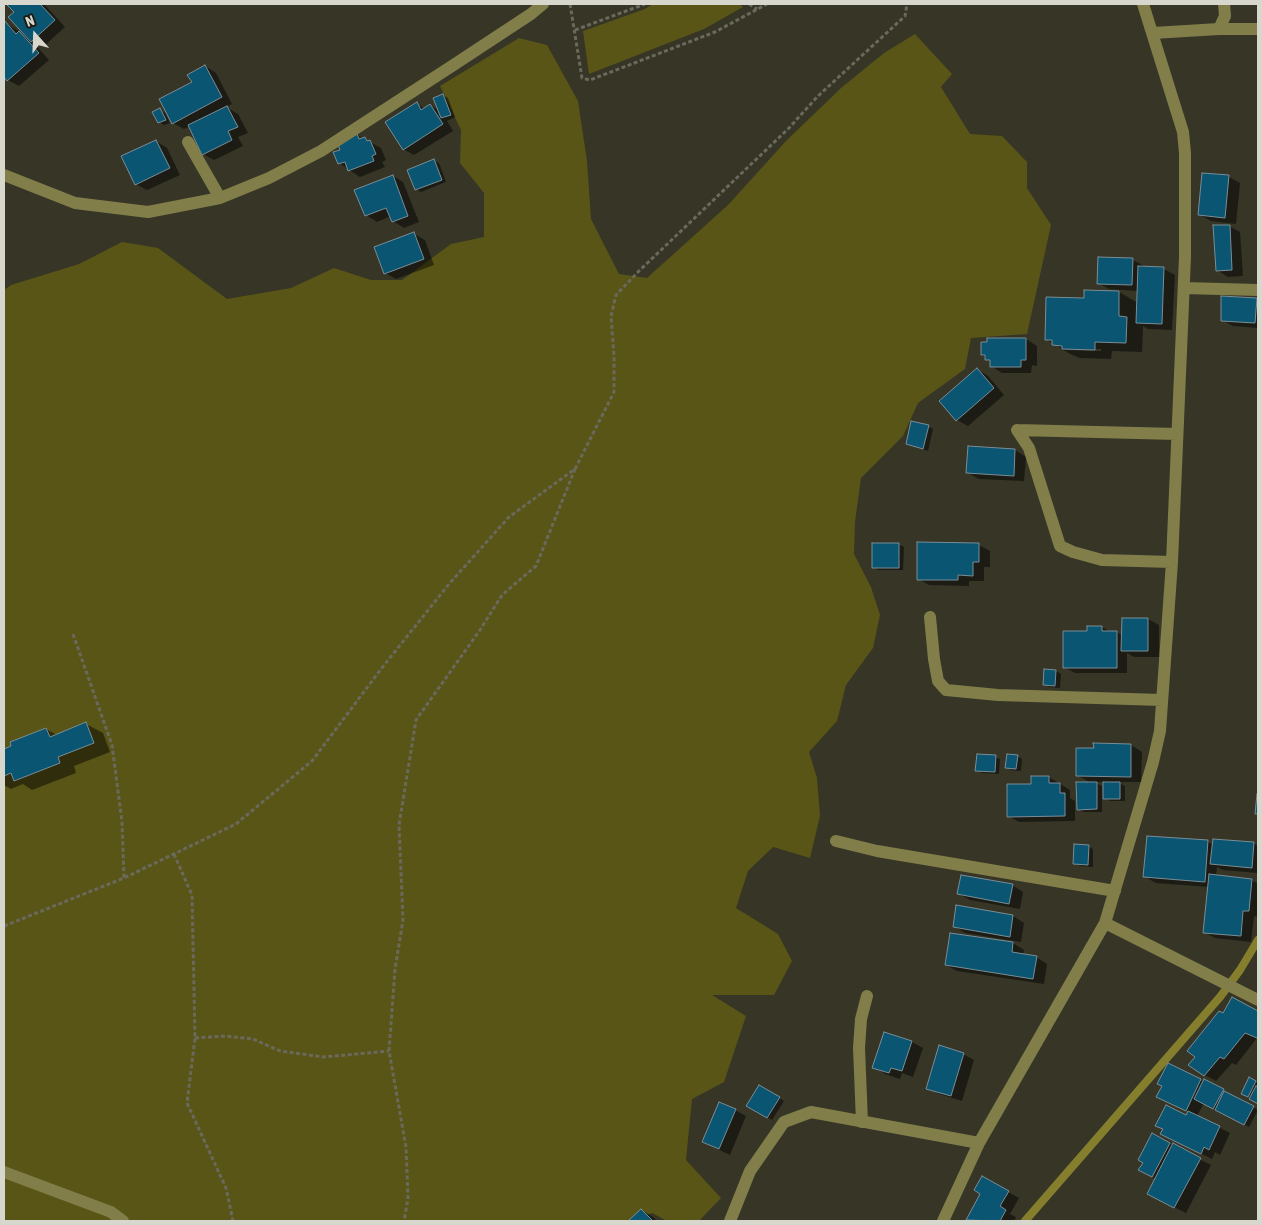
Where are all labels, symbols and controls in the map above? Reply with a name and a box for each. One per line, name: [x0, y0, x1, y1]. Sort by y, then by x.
north arrow: [10, 10, 60, 60]
text: N: [23, 12, 36, 30]

